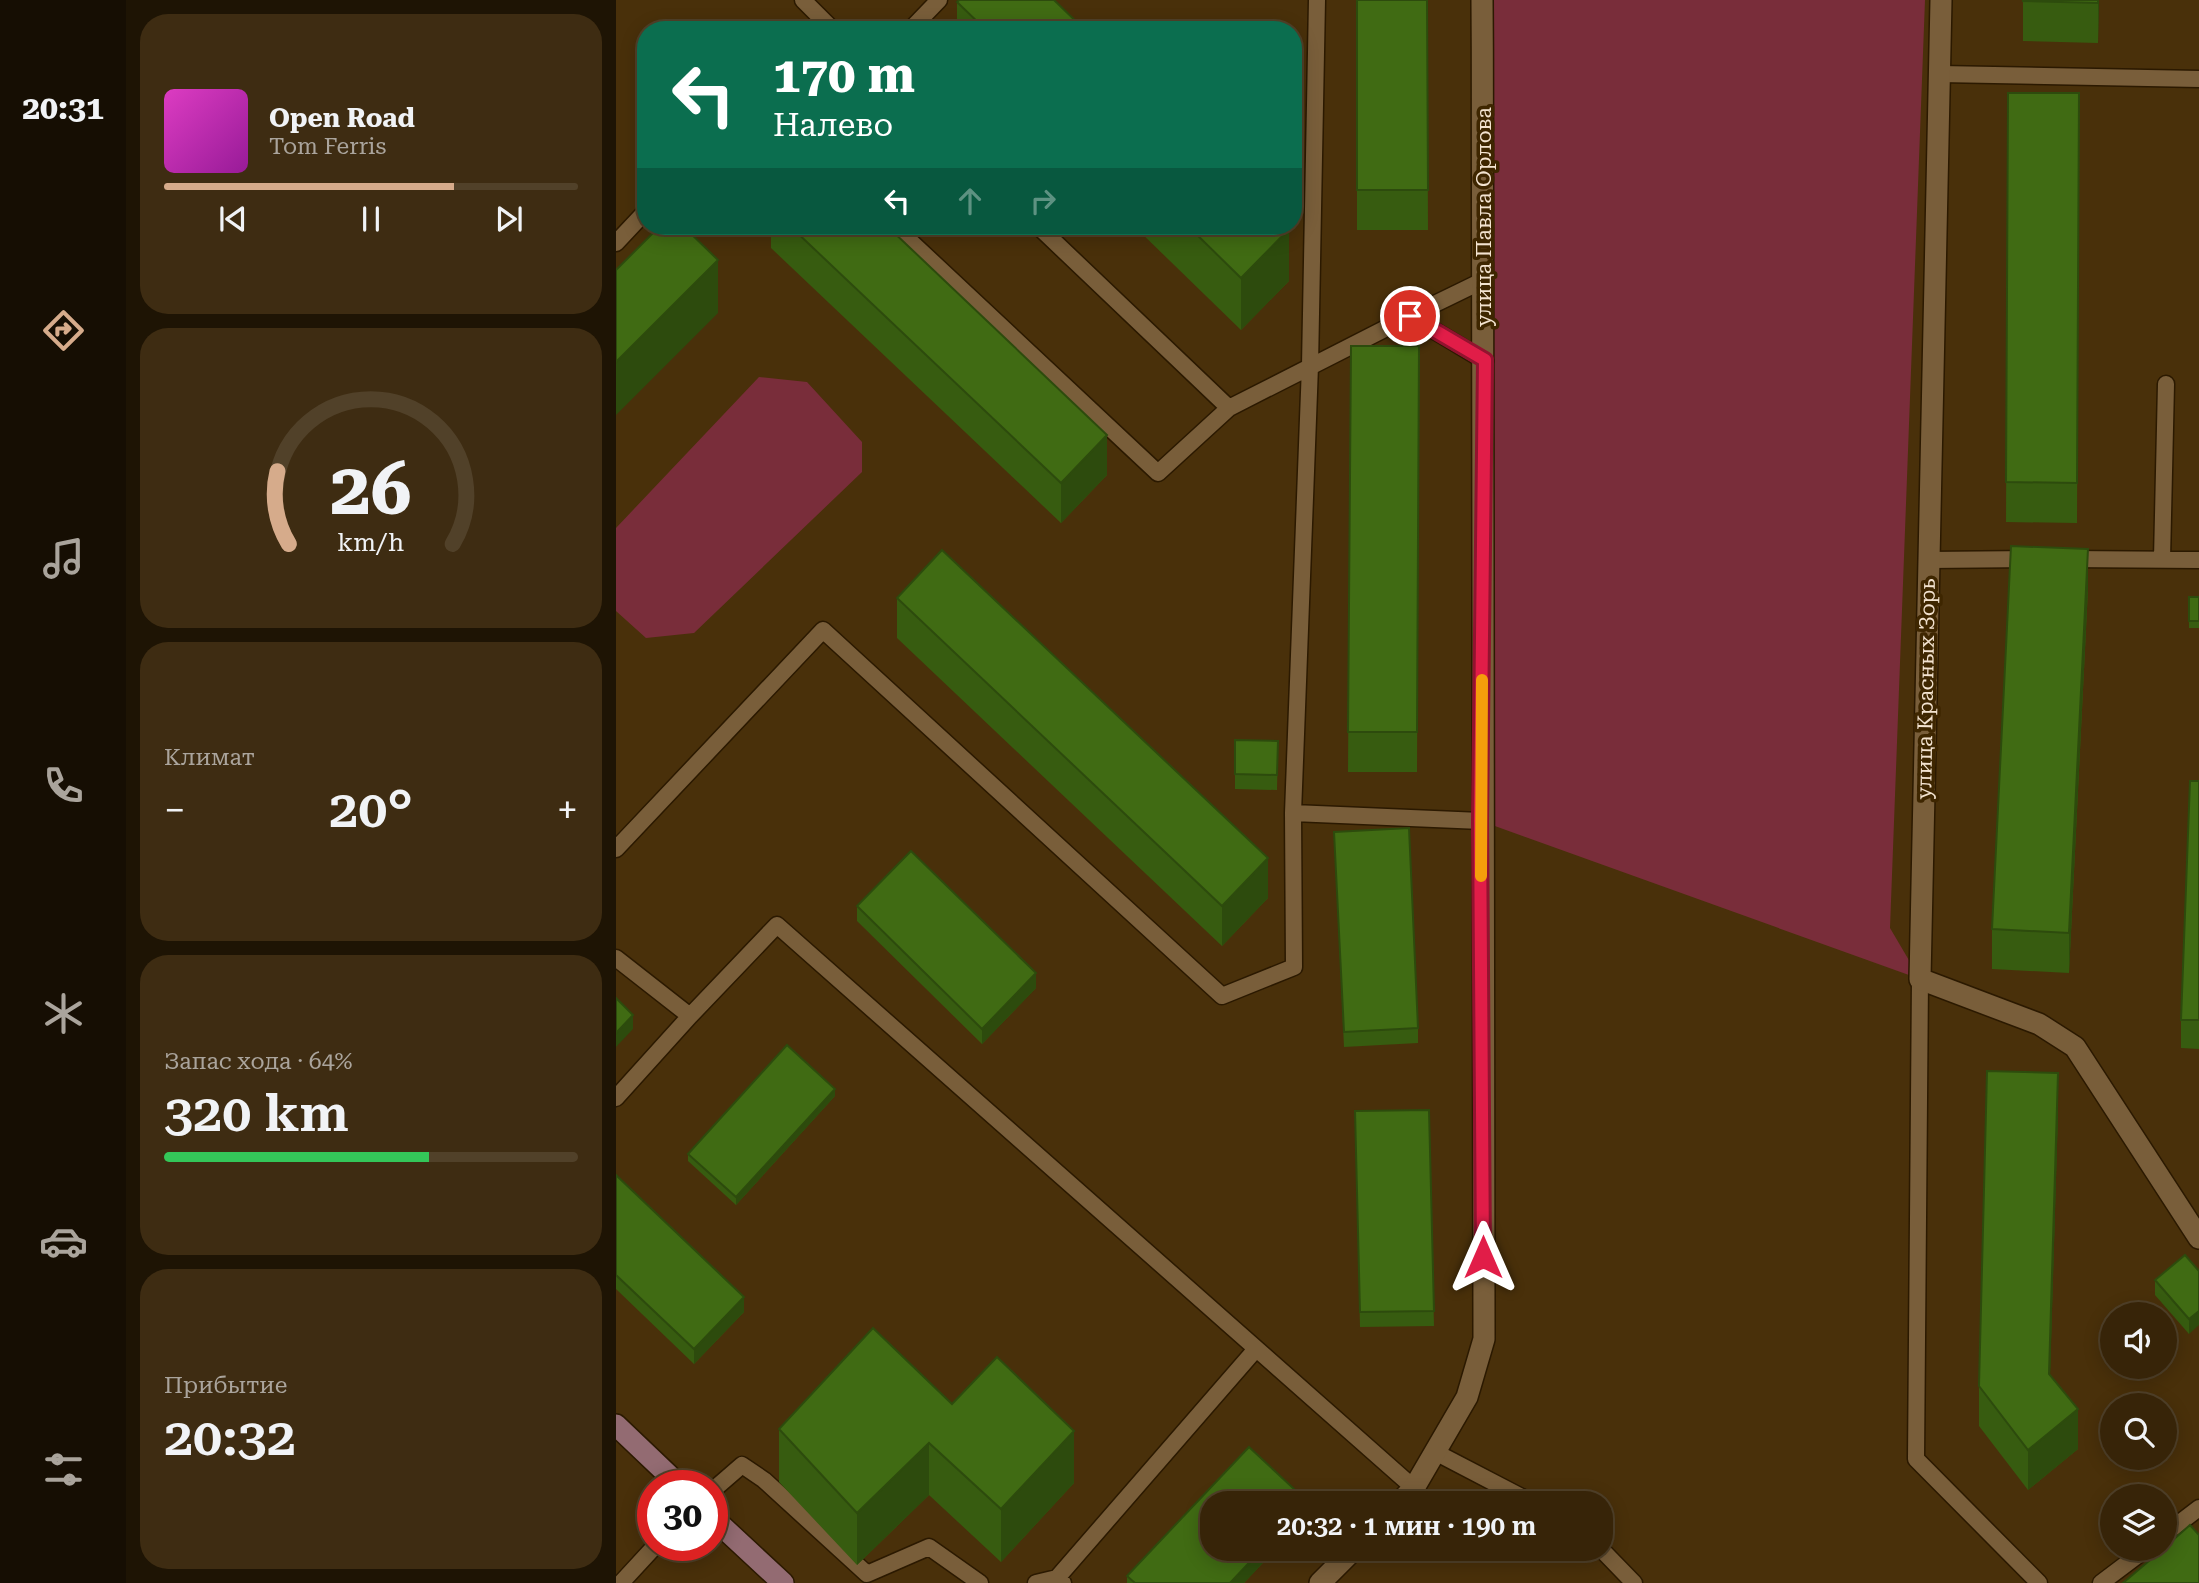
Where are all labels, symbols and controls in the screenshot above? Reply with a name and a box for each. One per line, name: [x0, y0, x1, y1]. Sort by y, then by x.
text: 170 m: [773, 47, 915, 104]
icon: left: [658, 49, 749, 140]
text: 20:31: [22, 89, 104, 127]
text: Open Road: [269, 103, 415, 133]
text: Налево: [773, 106, 893, 144]
street label: улица Павла Орлова: [1472, 107, 1496, 327]
text: Tom Ferris: [269, 133, 386, 160]
icon: left: [878, 182, 916, 220]
icon: ahead: [951, 182, 989, 220]
icon: right: [1024, 182, 1062, 220]
icon: previous: [214, 200, 252, 238]
icon: pause: [352, 200, 390, 238]
icon: next: [490, 200, 528, 238]
pin: [1380, 286, 1440, 346]
icon: arrive: [1391, 297, 1429, 335]
icon: directions: [39, 306, 88, 355]
text: 26: [330, 447, 412, 532]
text: km/h: [338, 527, 404, 556]
icon: music: [39, 534, 88, 583]
street label: улица Красных Зорь: [1912, 578, 1940, 800]
text: Климат: [164, 744, 255, 771]
icon: phone: [39, 761, 88, 810]
text: 20°: [329, 779, 413, 840]
text: −: [164, 788, 185, 832]
text: +: [557, 788, 578, 832]
icon: climate: [39, 989, 88, 1038]
text: Запас хода · 64%: [164, 1048, 353, 1075]
text: 320 km: [164, 1083, 349, 1144]
icon: car: [39, 1217, 88, 1266]
position arrow: [1446, 1220, 1520, 1294]
map controls: [2100, 1302, 2177, 1561]
button: sound: [2100, 1302, 2177, 1379]
text: Прибытие: [164, 1372, 287, 1399]
button: search: [2100, 1393, 2177, 1470]
text: 20:32: [164, 1407, 296, 1468]
icon: filters: [39, 1445, 88, 1494]
speed limit sign: 30: [637, 1470, 728, 1561]
button: layers: [2100, 1484, 2177, 1561]
text: 20:32 · 1 мин · 190 m: [1277, 1511, 1536, 1541]

